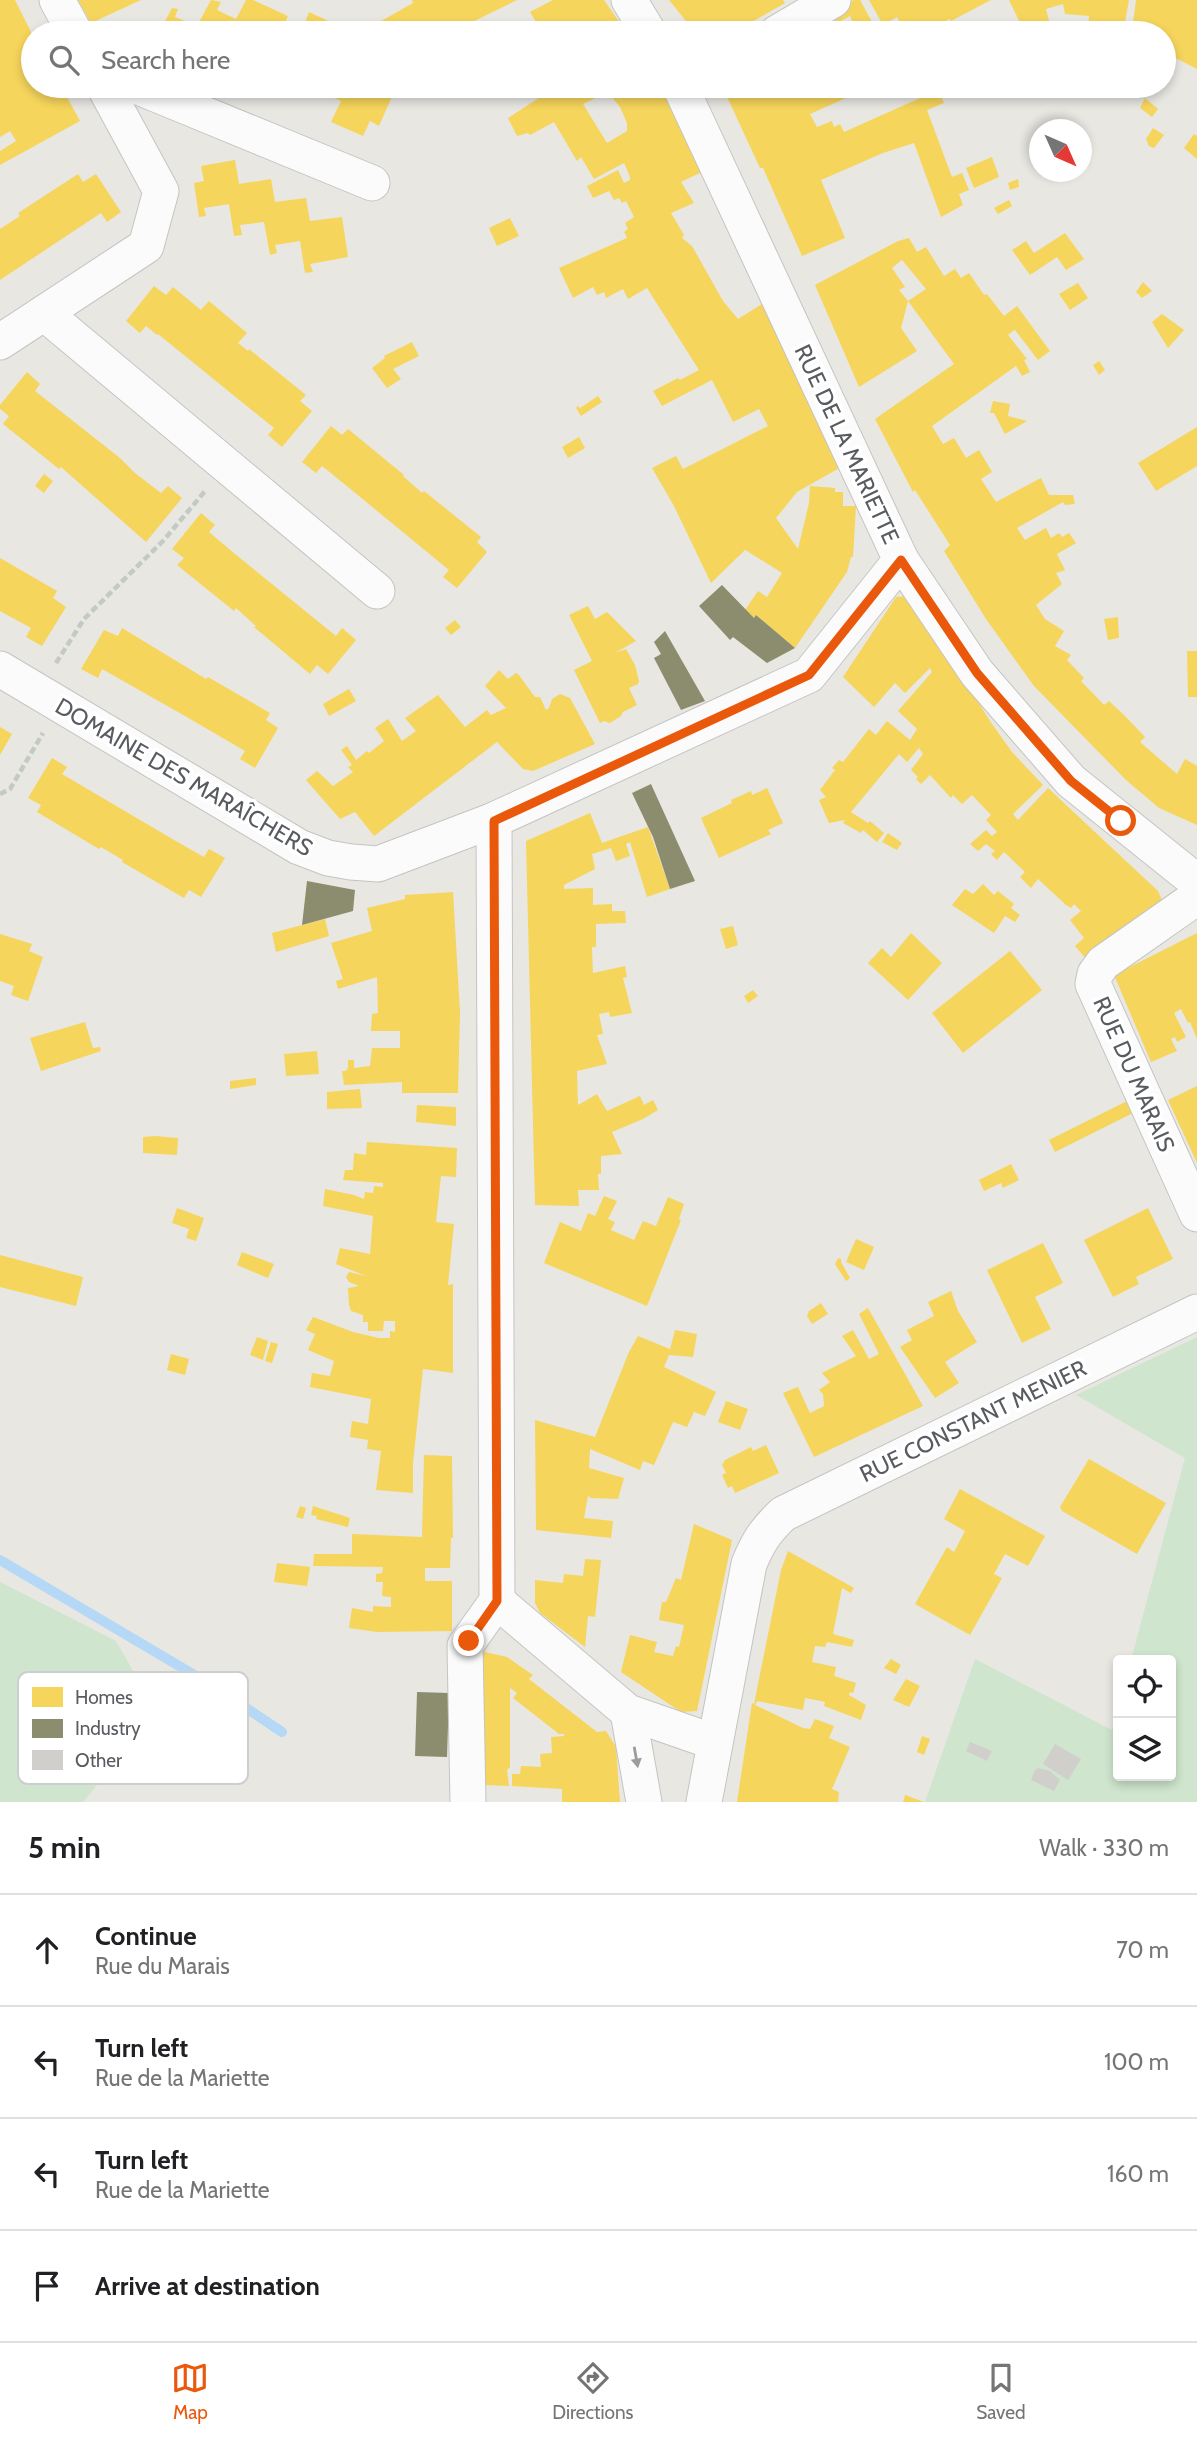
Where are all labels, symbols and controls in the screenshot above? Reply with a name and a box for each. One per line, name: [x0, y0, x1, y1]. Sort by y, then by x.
search box: [21, 21, 1176, 98]
icon: search: [45, 41, 83, 79]
text: Search here: [101, 44, 230, 76]
north arrow: [1029, 119, 1092, 182]
street label: RUE DE LA MARIETTE: [789, 340, 905, 548]
street label: DOMAINE DES MARAÎCHERS: [50, 692, 318, 862]
route start: [1105, 805, 1136, 836]
street label: RUE DU MARAIS: [1087, 992, 1181, 1156]
street label: RUE CONSTANT MENIER: [855, 1354, 1091, 1488]
route end: [453, 1625, 484, 1656]
map controls: [1113, 1655, 1176, 1781]
button: locate: [1113, 1655, 1176, 1718]
legend: [18, 1672, 248, 1784]
text: Homes: [75, 1686, 133, 1709]
text: Industry: [75, 1717, 141, 1740]
button: layers: [1113, 1718, 1176, 1781]
one-way arrow: [631, 1746, 642, 1768]
text: Other: [75, 1749, 122, 1772]
text: 5 min: [28, 1829, 101, 1866]
text: Walk · 330 m: [1039, 1834, 1169, 1862]
text: Continue: [95, 1920, 197, 1952]
icon: ahead: [28, 1931, 66, 1969]
text: 70 m: [1116, 1936, 1169, 1964]
text: Rue du Marais: [95, 1952, 230, 1980]
text: Turn left: [95, 2032, 188, 2064]
icon: left: [28, 2043, 66, 2081]
text: 100 m: [1104, 2048, 1169, 2076]
text: Rue de la Mariette: [95, 2064, 270, 2092]
text: Turn left: [95, 2144, 188, 2176]
icon: left: [28, 2155, 66, 2193]
text: 160 m: [1107, 2160, 1169, 2188]
text: Rue de la Mariette: [95, 2176, 270, 2204]
icon: arrive: [28, 2267, 66, 2305]
text: Arrive at destination: [95, 2270, 320, 2302]
tab: Map: [171, 2359, 209, 2424]
tab: Directions: [552, 2359, 633, 2424]
tab: Saved: [976, 2359, 1026, 2424]

